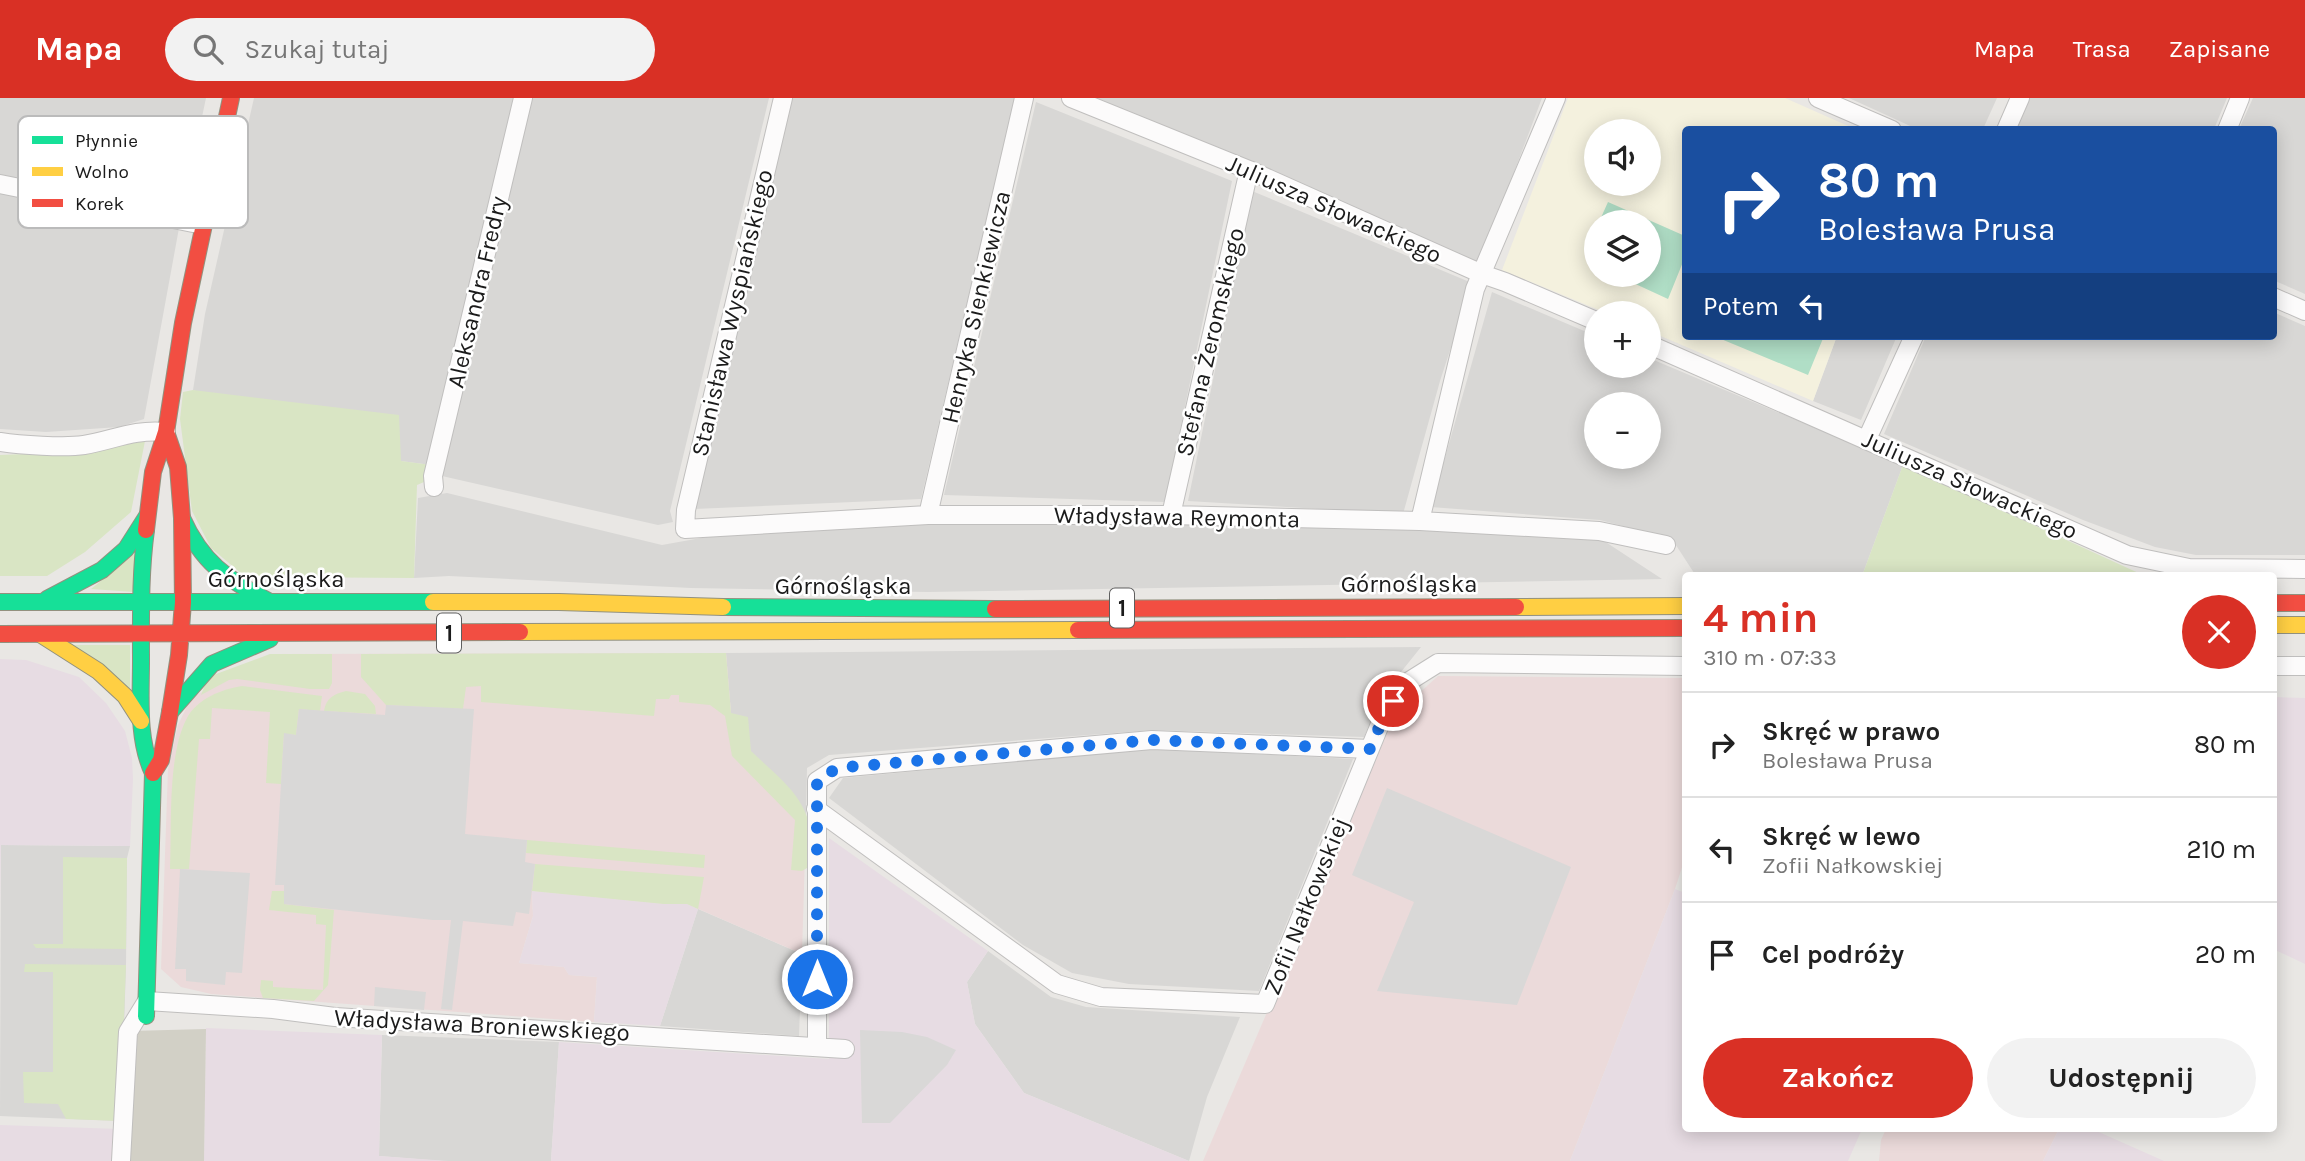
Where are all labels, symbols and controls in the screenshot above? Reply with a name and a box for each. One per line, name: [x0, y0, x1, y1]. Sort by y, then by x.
search box: [165, 18, 655, 81]
text: Mapa: [35, 30, 123, 68]
icon: search: [189, 30, 227, 68]
text: Szukaj tutaj: [245, 34, 389, 65]
text: Mapa: [1974, 35, 2035, 63]
text: Trasa: [2073, 35, 2131, 63]
text: Zapisane: [2169, 35, 2270, 63]
legend: [18, 116, 248, 228]
map controls: [1584, 119, 1661, 469]
button: sound: [1584, 119, 1661, 196]
text: Płynnie: [75, 130, 138, 152]
street label: Juliusza Słowackiego: [1222, 149, 1446, 269]
text: 80 m: [1818, 152, 1940, 209]
icon: right: [1703, 154, 1794, 245]
text: Wolno: [75, 161, 129, 183]
street label: Stanisława Wyspiańskiego: [685, 167, 779, 459]
street label: Henryka Sienkiewicza: [936, 188, 1016, 426]
text: Korek: [75, 193, 125, 215]
street label: Aleksandra Fredry: [441, 193, 513, 391]
button: layers: [1584, 210, 1661, 287]
text: Bolesława Prusa: [1818, 211, 2056, 248]
street label: Stefana Żeromskiego: [1170, 225, 1250, 459]
icon: left: [1793, 287, 1831, 325]
text: Potem: [1703, 291, 1779, 322]
button: +: [1584, 301, 1661, 378]
button: −: [1584, 392, 1661, 469]
street label: Juliusza Słowackiego: [1858, 425, 2082, 545]
street label: Władysława Reymonta: [1054, 501, 1300, 533]
street label: Górnośląska: [208, 565, 344, 593]
street label: Górnośląska: [1341, 570, 1477, 598]
street label: Górnośląska: [775, 572, 911, 600]
road number: 1: [1110, 588, 1134, 628]
text: 4 min: [1703, 593, 1818, 643]
button: close: [2182, 595, 2256, 669]
road number: 1: [437, 614, 461, 652]
text: 310 m · 07:33: [1703, 644, 1837, 671]
pin: [1363, 671, 1423, 731]
icon: arrive: [1374, 682, 1412, 720]
text: Skręć w prawo: [1762, 716, 1940, 747]
icon: right: [1703, 726, 1741, 764]
text: 80 m: [2194, 729, 2256, 760]
text: Bolesława Prusa: [1762, 747, 1933, 774]
street label: Zofii Nałkowskiej: [1258, 813, 1354, 999]
text: Skręć w lewo: [1762, 821, 1921, 852]
icon: left: [1703, 831, 1741, 869]
text: 210 m: [2186, 834, 2256, 865]
text: Zofii Nałkowskiej: [1762, 852, 1943, 879]
icon: arrive: [1703, 936, 1741, 974]
text: Cel podróży: [1762, 939, 1904, 970]
text: 20 m: [2195, 939, 2256, 970]
position arrow: [780, 942, 854, 1016]
street label: Władysława Broniewskiego: [333, 1003, 631, 1047]
button: Zakończ: [1703, 1038, 1973, 1118]
button: Udostępnij: [1987, 1038, 2256, 1118]

